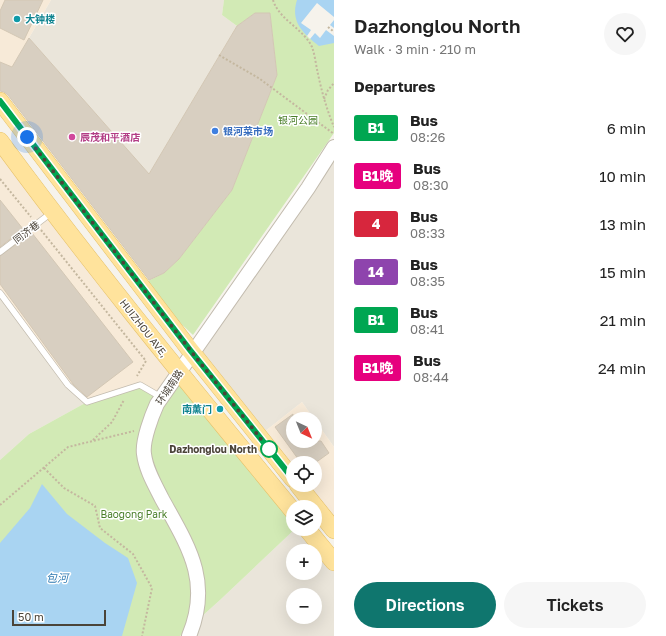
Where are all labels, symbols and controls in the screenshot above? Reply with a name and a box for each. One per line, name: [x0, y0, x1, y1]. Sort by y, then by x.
place label: 大钟楼: [25, 13, 55, 25]
button: heart: [604, 13, 646, 55]
marker: 大钟楼: [12, 14, 22, 24]
text: Dazhonglou North: [354, 14, 520, 37]
text: Walk · 3 min · 210 m: [354, 41, 476, 57]
text: Departures: [354, 77, 435, 95]
text: Bus: [410, 111, 438, 129]
park label: 银河公园: [278, 114, 318, 126]
text: B1: [367, 119, 385, 136]
text: 6 min: [607, 119, 646, 137]
place label: 银河菜市场: [223, 125, 273, 137]
marker: 银河菜市场: [210, 126, 220, 136]
your location: [17, 127, 37, 147]
text: 08:26: [410, 129, 445, 145]
place label: 辰茂和平酒店: [80, 131, 140, 143]
marker: 辰茂和平酒店: [67, 132, 77, 142]
text: Bus: [413, 159, 441, 177]
text: B1晚: [362, 167, 393, 184]
text: 10 min: [599, 167, 646, 185]
text: 08:30: [413, 177, 449, 193]
text: Bus: [410, 207, 438, 225]
text: 4: [372, 215, 380, 232]
text: 13 min: [600, 215, 646, 233]
street label: 同济巷: [10, 218, 42, 246]
text: 08:33: [410, 225, 445, 241]
text: Bus: [410, 255, 438, 273]
text: 14: [368, 263, 384, 280]
text: 15 min: [600, 263, 646, 281]
text: 08:35: [410, 273, 445, 289]
street label: HUIZHOU AVE,: [118, 297, 170, 359]
text: Bus: [410, 303, 438, 321]
text: B1: [367, 311, 385, 328]
text: 21 min: [600, 311, 646, 329]
text: 08:41: [410, 321, 444, 337]
text: Bus: [413, 351, 441, 369]
text: B1晚: [362, 359, 393, 376]
text: 24 min: [598, 359, 646, 377]
street label: 环城南路: [153, 367, 185, 407]
text: 08:44: [413, 369, 449, 385]
place label: 南薰门: [182, 403, 212, 415]
marker: 南薰门: [215, 404, 225, 414]
north arrow: [286, 412, 322, 448]
map controls: [286, 412, 322, 624]
marker: Dazhonglou North: [260, 440, 278, 458]
place label: Dazhonglou North: [169, 443, 257, 455]
button: locate: [286, 456, 322, 492]
button: layers: [286, 500, 322, 536]
park label: Baogong Park: [101, 508, 168, 520]
button: +: [286, 544, 322, 580]
water label: 包河: [46, 571, 70, 584]
button: Directions: [354, 582, 496, 628]
button: Tickets: [504, 582, 646, 628]
button: −: [286, 588, 322, 624]
scale bar: [12, 608, 106, 627]
text: 50 m: [18, 610, 44, 623]

